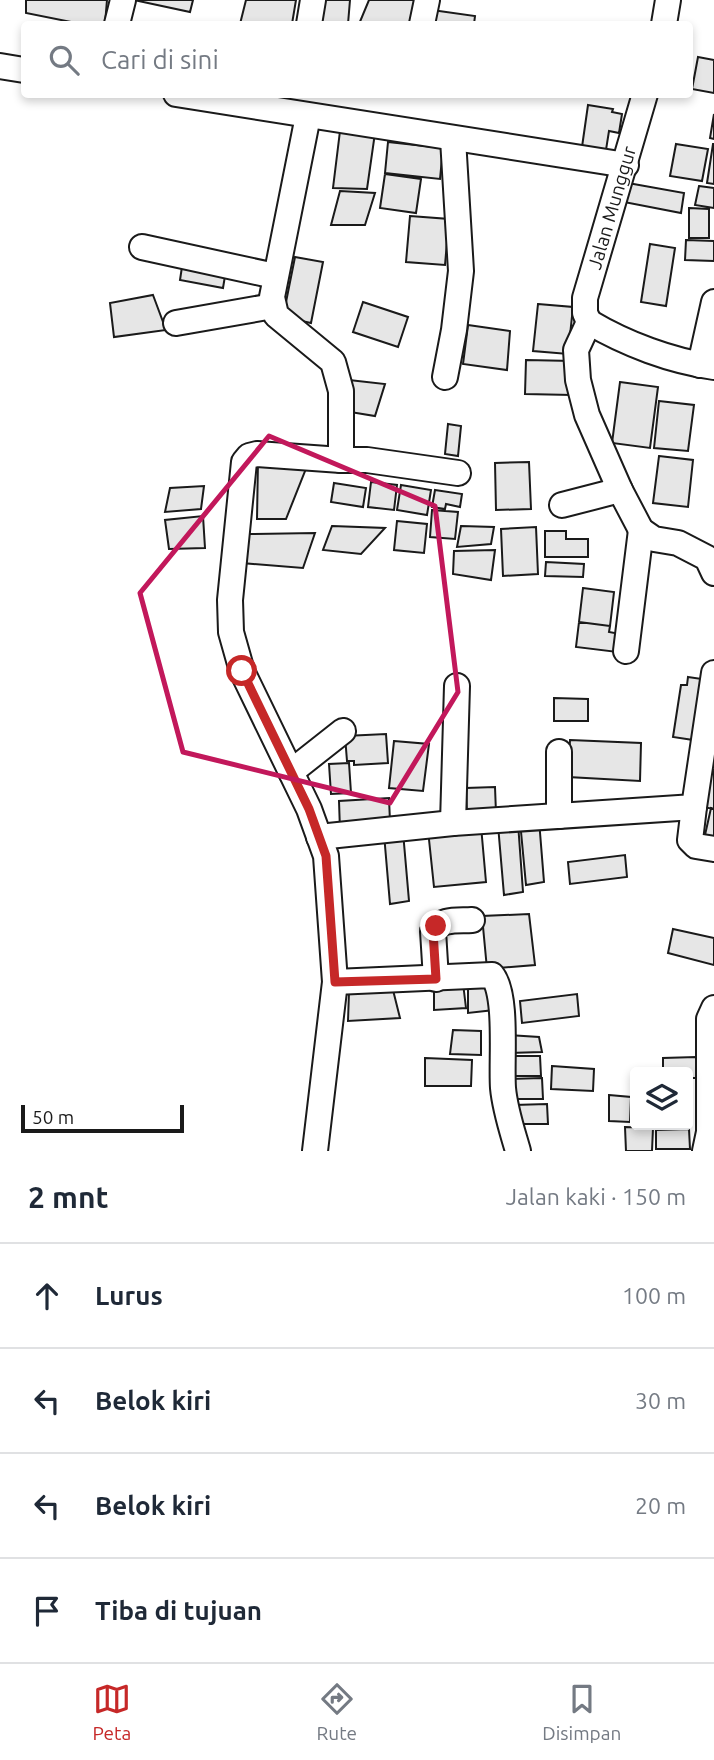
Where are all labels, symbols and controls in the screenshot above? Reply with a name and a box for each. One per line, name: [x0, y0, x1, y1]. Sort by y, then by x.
search box: [21, 21, 693, 98]
icon: search: [45, 41, 83, 79]
text: Cari di sini: [101, 45, 219, 74]
street label: Jalan Munggur: [583, 143, 640, 272]
route start: [226, 655, 257, 686]
route end: [420, 910, 451, 941]
map controls: [630, 1067, 693, 1130]
button: layers: [630, 1067, 693, 1130]
scale bar: [21, 1102, 184, 1134]
text: 50 m: [32, 1106, 74, 1128]
text: 2 mnt: [28, 1180, 108, 1214]
text: Jalan kaki · 150 m: [506, 1184, 686, 1209]
icon: ahead: [28, 1277, 66, 1315]
text: Lurus: [95, 1281, 163, 1310]
text: 100 m: [622, 1283, 686, 1308]
icon: left: [28, 1382, 66, 1420]
text: Belok kiri: [95, 1386, 211, 1415]
text: 30 m: [635, 1388, 686, 1413]
icon: left: [28, 1487, 66, 1525]
text: Belok kiri: [95, 1491, 211, 1520]
text: 20 m: [635, 1493, 686, 1518]
icon: arrive: [28, 1592, 66, 1630]
text: Tiba di tujuan: [95, 1596, 262, 1625]
tab: Peta: [93, 1680, 131, 1744]
tab: Rute: [317, 1680, 357, 1744]
tab: Disimpan: [542, 1680, 621, 1744]

